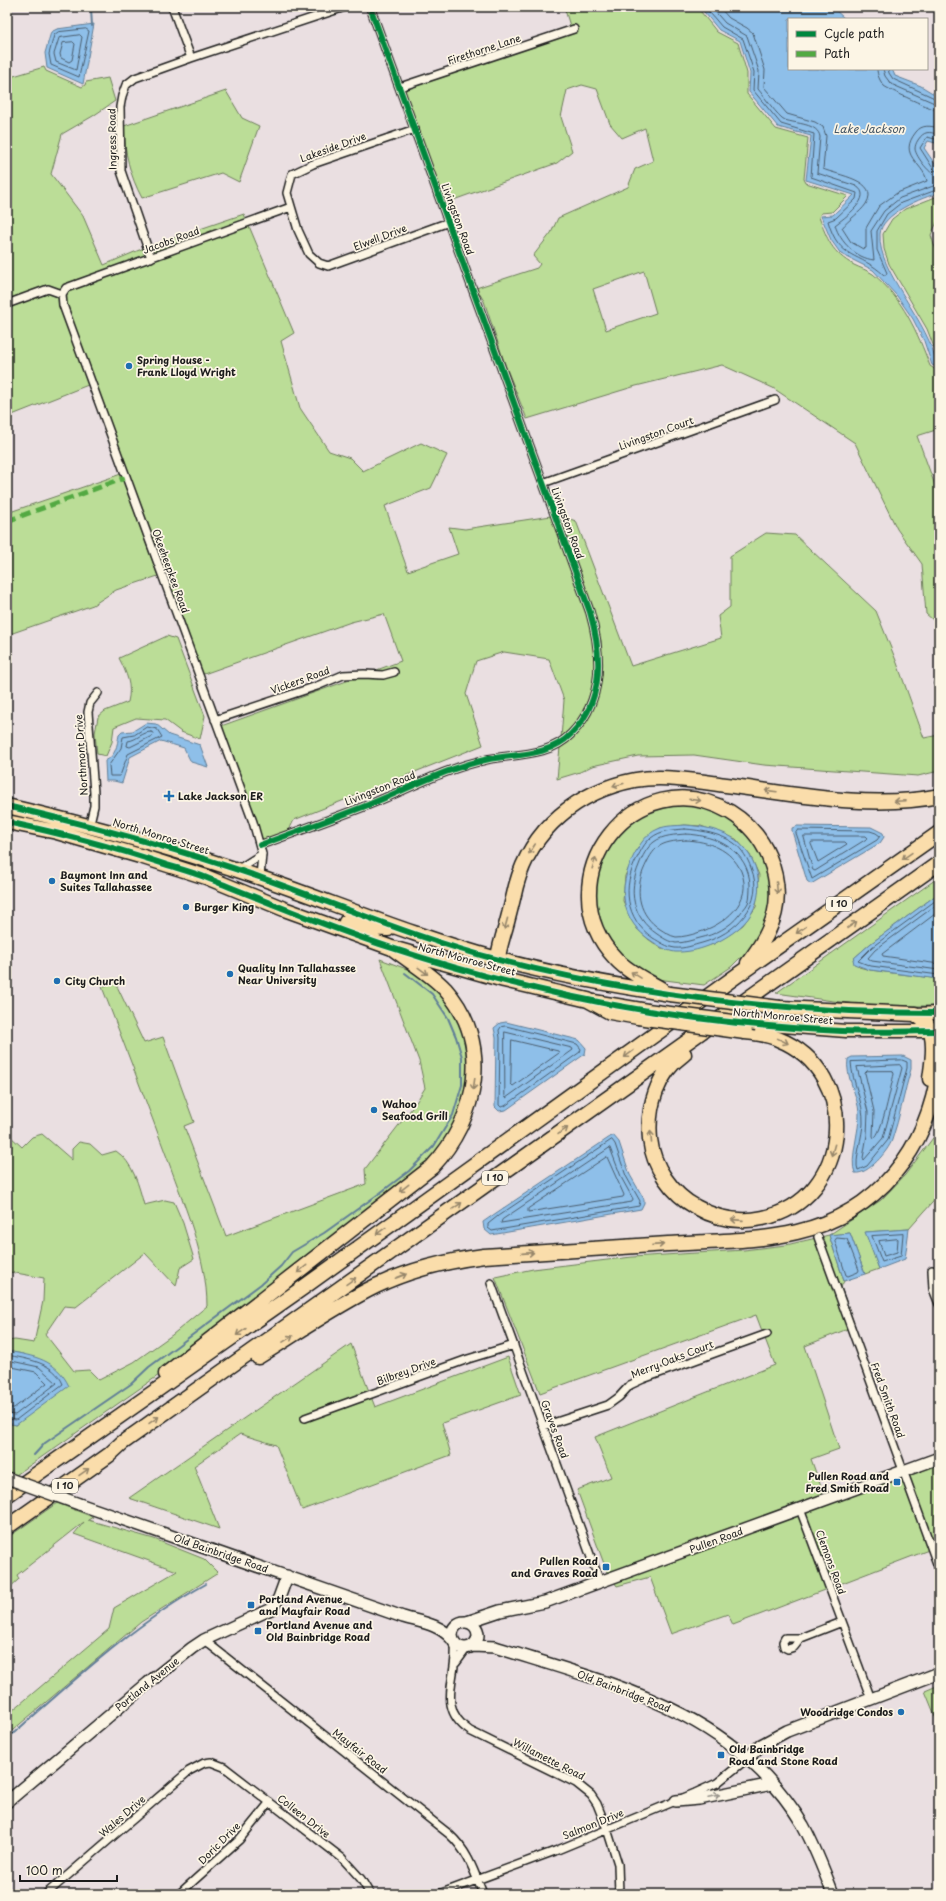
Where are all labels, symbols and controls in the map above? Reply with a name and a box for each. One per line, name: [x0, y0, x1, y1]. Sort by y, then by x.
legend: [788, 18, 928, 70]
text: Cycle path: [824, 24, 885, 42]
street label: Firethorne Lane: [445, 29, 523, 67]
text: Path: [824, 44, 850, 62]
street label: Ingress Road: [103, 108, 120, 170]
water label: Lake Jackson: [834, 120, 905, 137]
street label: Lakeside Drive: [298, 127, 368, 165]
street label: Livingston Road: [439, 181, 478, 257]
street label: Elwell Drive: [351, 219, 409, 254]
street label: Jacobs Road: [140, 222, 202, 257]
place label: Spring House - Frank Lloyd Wright: [137, 352, 236, 380]
marker: Spring House - Frank Lloyd Wright: [124, 361, 134, 371]
street label: Livingston Court: [616, 412, 695, 453]
street label: Livingston Road: [549, 485, 588, 561]
street label: Okeeheepkee Road: [149, 527, 194, 615]
street label: Vickers Road: [268, 662, 332, 697]
street label: Northmont Drive: [70, 714, 91, 796]
street label: Livingston Road: [342, 766, 418, 809]
one-way arrow: [611, 782, 624, 789]
one-way arrow: [765, 787, 778, 795]
place label: Lake Jackson ER: [178, 788, 263, 803]
marker: Lake Jackson ER: [163, 790, 175, 802]
one-way arrow: [688, 796, 701, 804]
one-way arrow: [894, 798, 907, 805]
street label: North Monroe Street: [111, 814, 211, 857]
one-way arrow: [528, 843, 536, 854]
one-way arrow: [902, 852, 913, 860]
one-way arrow: [591, 857, 598, 870]
place label: Baymont Inn and Suites Tallahassee: [60, 867, 152, 894]
marker: Baymont Inn and Suites Tallahassee: [47, 876, 57, 886]
one-way arrow: [773, 881, 780, 894]
road number: I 10: [826, 897, 852, 911]
place label: Burger King: [194, 899, 254, 914]
marker: Burger King: [181, 902, 191, 912]
one-way arrow: [502, 917, 510, 930]
one-way arrow: [846, 921, 857, 929]
one-way arrow: [795, 926, 806, 935]
street label: North Monroe Street: [417, 938, 517, 979]
place label: Quality Inn Tallahassee Near University: [238, 960, 356, 987]
one-way arrow: [418, 967, 429, 975]
marker: Quality Inn Tallahassee Near University: [225, 969, 235, 979]
one-way arrow: [631, 971, 642, 979]
place label: City Church: [65, 973, 125, 989]
marker: City Church: [52, 976, 62, 986]
street label: North Monroe Street: [733, 1004, 834, 1027]
one-way arrow: [777, 1038, 789, 1045]
one-way arrow: [624, 1050, 635, 1058]
one-way arrow: [470, 1077, 478, 1090]
place label: Wahoo Seafood Grill: [382, 1096, 448, 1123]
marker: Wahoo Seafood Grill: [369, 1105, 379, 1115]
one-way arrow: [557, 1126, 568, 1135]
one-way arrow: [647, 1131, 654, 1144]
one-way arrow: [829, 1143, 836, 1156]
road number: I 10: [482, 1171, 508, 1185]
one-way arrow: [399, 1184, 410, 1193]
one-way arrow: [451, 1202, 462, 1210]
one-way arrow: [731, 1216, 744, 1223]
one-way arrow: [375, 1227, 386, 1236]
one-way arrow: [651, 1241, 664, 1248]
one-way arrow: [521, 1249, 534, 1257]
one-way arrow: [297, 1264, 308, 1273]
one-way arrow: [394, 1272, 406, 1280]
one-way arrow: [345, 1277, 356, 1285]
one-way arrow: [236, 1328, 247, 1336]
one-way arrow: [282, 1335, 293, 1343]
street label: Merry Oaks Court: [628, 1336, 716, 1382]
street label: Bilbrey Drive: [374, 1353, 438, 1388]
street label: Fred Smith Road: [868, 1360, 909, 1440]
street label: Graves Road: [538, 1397, 573, 1460]
one-way arrow: [149, 1416, 160, 1424]
one-way arrow: [79, 1468, 90, 1476]
place label: Pullen Road and Fred Smith Road: [805, 1468, 889, 1495]
marker: Pullen Road and Fred Smith Road: [892, 1477, 902, 1487]
road number: I 10: [52, 1479, 78, 1493]
street label: Pullen Road: [687, 1523, 745, 1556]
street label: Clemons Road: [813, 1527, 850, 1597]
street label: Old Bainbridge Road: [172, 1529, 271, 1576]
place label: Pullen Road and Graves Road: [511, 1553, 598, 1580]
marker: Pullen Road and Graves Road: [601, 1562, 611, 1572]
place label: Portland Avenue and Mayfair Road: [259, 1591, 350, 1618]
marker: Portland Avenue and Mayfair Road: [246, 1600, 256, 1610]
place label: Portland Avenue and Old Bainbridge Road: [266, 1617, 373, 1644]
marker: Portland Avenue and Old Bainbridge Road: [253, 1626, 263, 1636]
street label: Portland Avenue: [111, 1653, 182, 1714]
street label: Old Bainbridge Road: [575, 1666, 673, 1715]
place label: Woodridge Condos: [800, 1704, 893, 1719]
marker: Woodridge Condos: [896, 1707, 906, 1717]
street label: Mayfair Road: [330, 1725, 391, 1777]
street label: Willamette Road: [511, 1734, 588, 1783]
place label: Old Bainbridge Road and Stone Road: [729, 1741, 838, 1768]
marker: Old Bainbridge Road and Stone Road: [716, 1750, 726, 1760]
street label: Colleen Drive: [275, 1790, 334, 1841]
street label: Wales Drive: [95, 1791, 148, 1840]
one-way arrow: [707, 1792, 720, 1800]
street label: Salmon Drive: [560, 1804, 626, 1843]
street label: Doric Drive: [194, 1818, 243, 1867]
scale bar: [20, 1857, 117, 1883]
text: 100 m: [26, 1861, 63, 1879]

